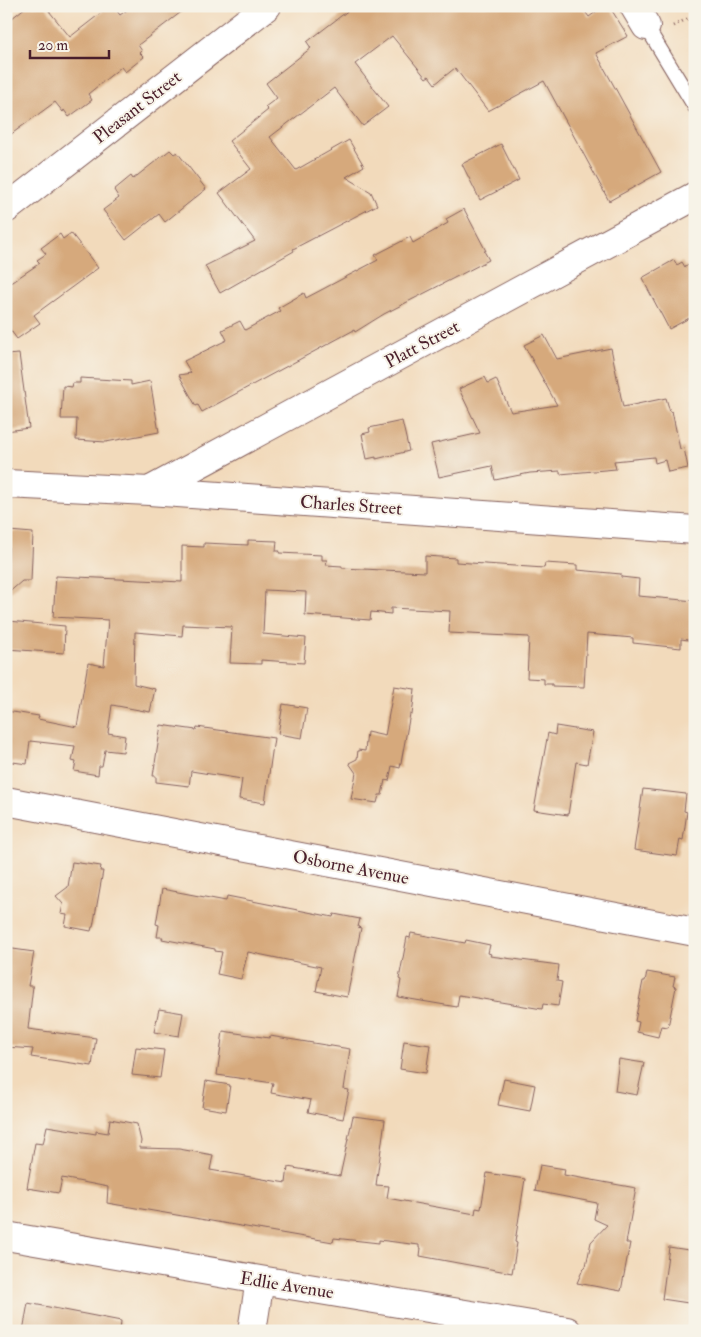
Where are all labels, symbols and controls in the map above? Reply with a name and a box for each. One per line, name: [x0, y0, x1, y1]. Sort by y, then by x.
scale bar: [30, 28, 109, 60]
text: 20 m: [38, 36, 68, 55]
street label: Pleasant Street: [89, 66, 186, 149]
street label: Platt Street: [381, 315, 464, 374]
street label: Charles Street: [299, 490, 403, 521]
street label: Osborne Avenue: [291, 845, 411, 890]
street label: Edlie Avenue: [238, 1267, 336, 1304]

